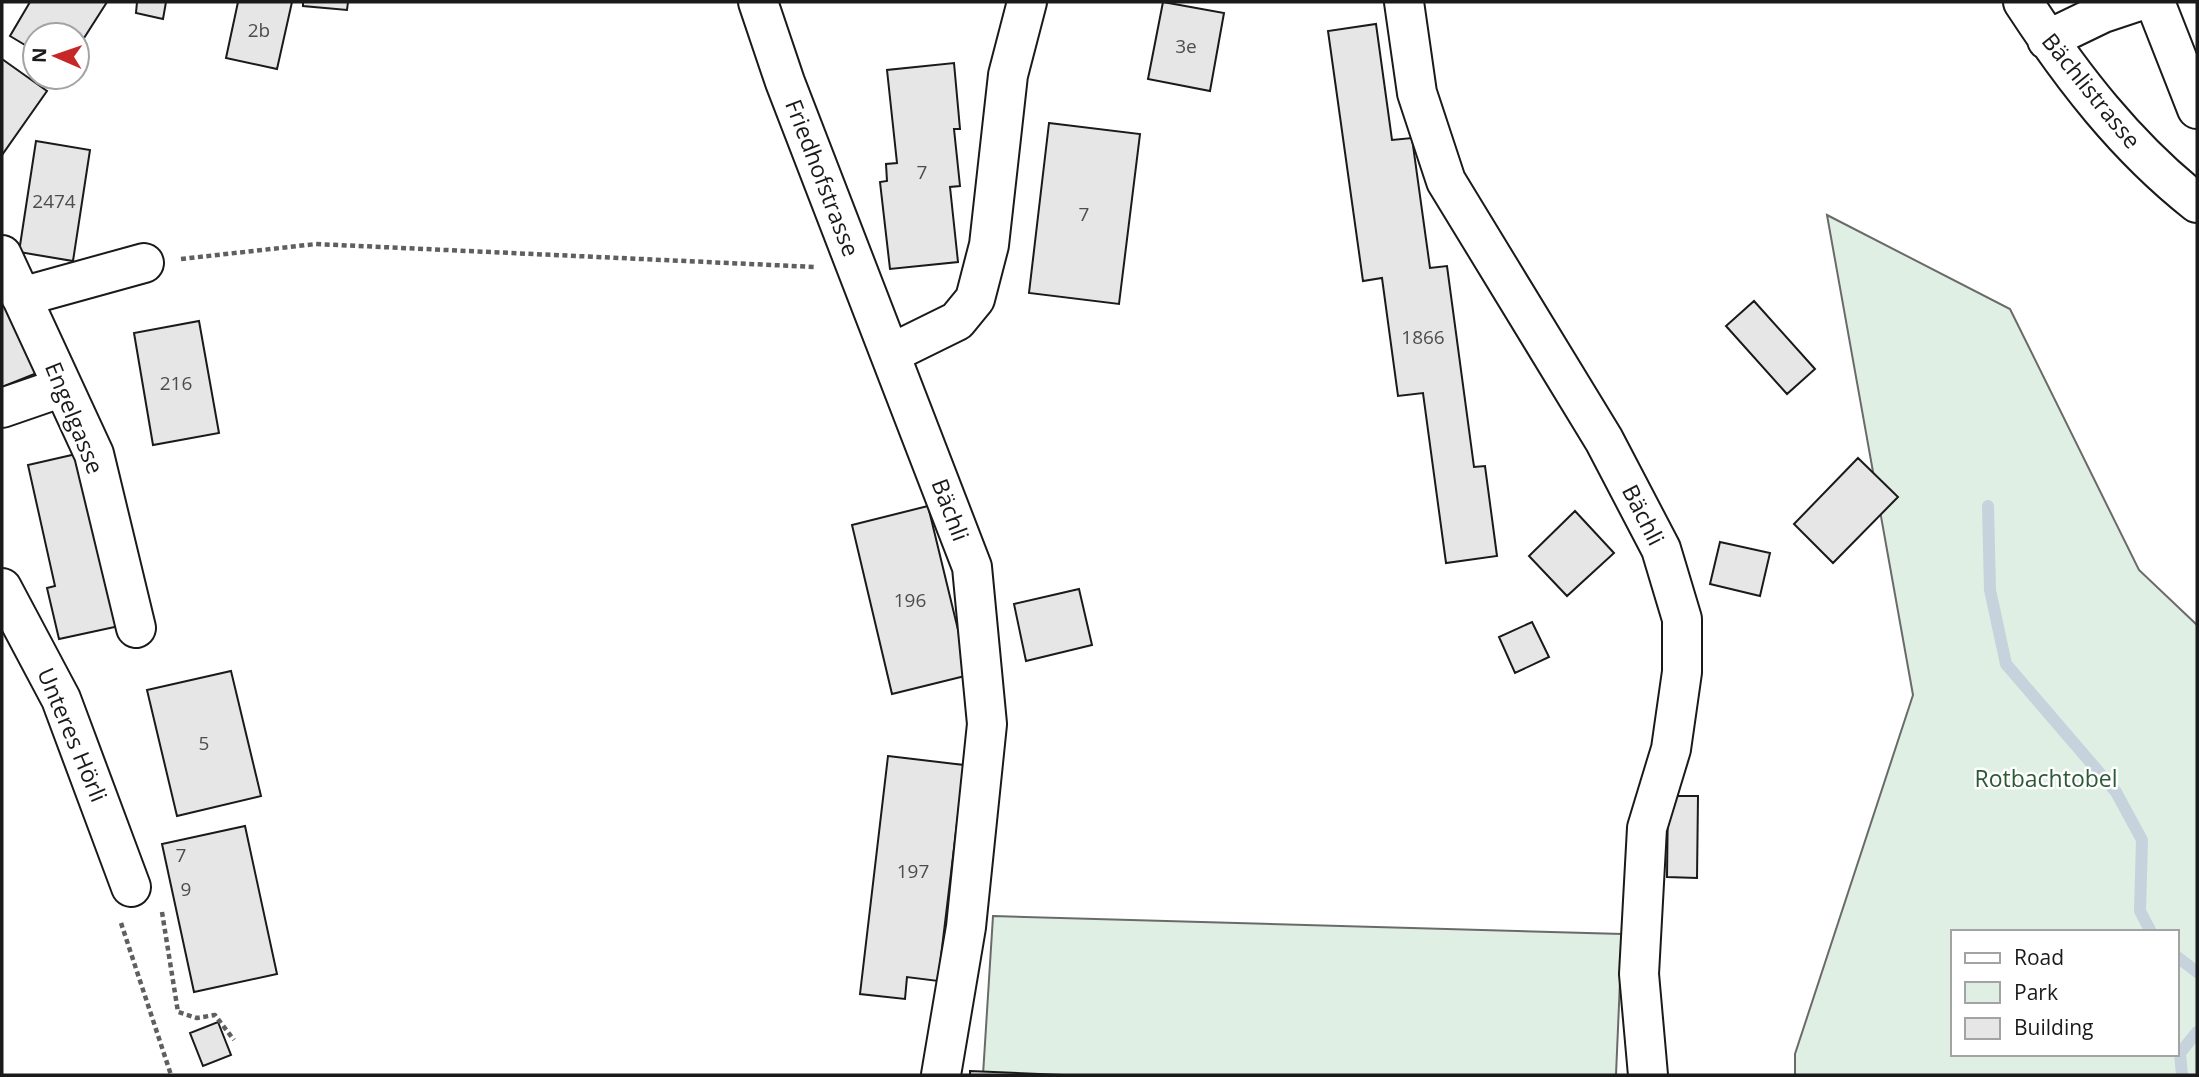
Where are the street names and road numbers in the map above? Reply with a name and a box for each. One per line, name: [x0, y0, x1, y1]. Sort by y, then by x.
street label: Bächlistrasse: [2035, 26, 2148, 155]
street label: Friedhofstrasse: [778, 94, 868, 261]
street label: Engelgasse: [38, 357, 112, 478]
street label: Bächli: [924, 474, 977, 545]
street label: Bächli: [1615, 479, 1673, 550]
street label: Unteres Hörli: [30, 663, 116, 807]

